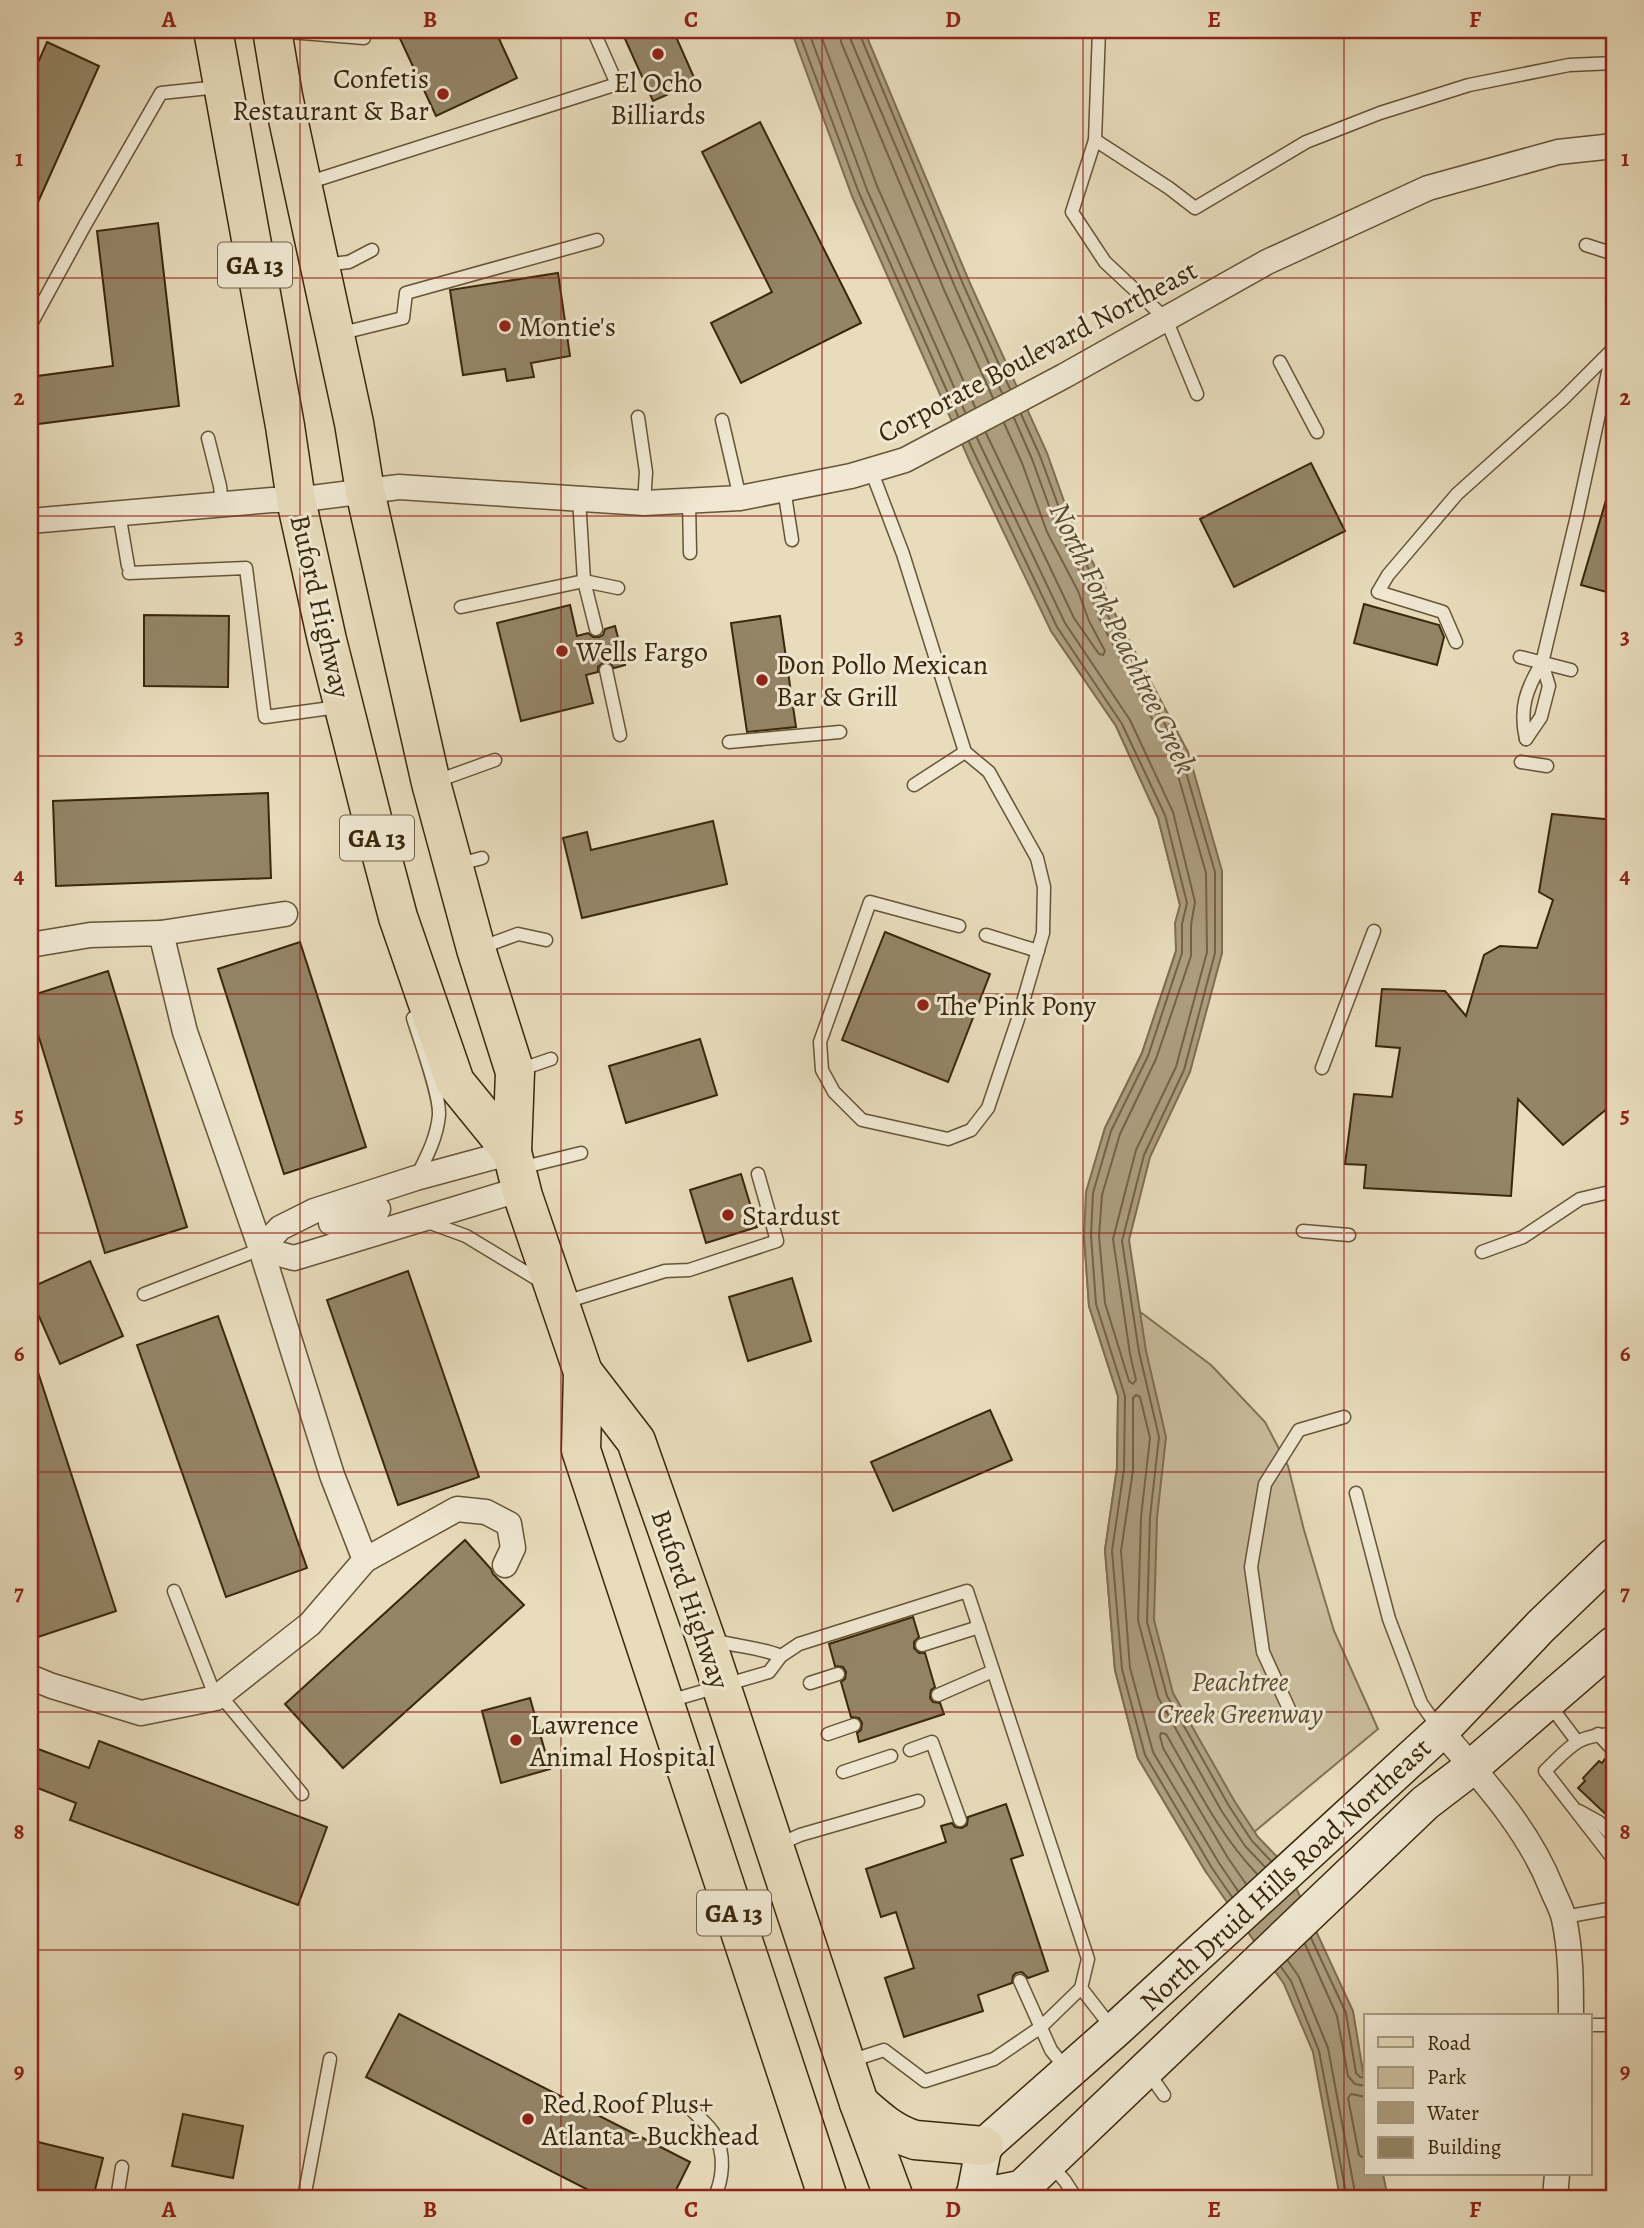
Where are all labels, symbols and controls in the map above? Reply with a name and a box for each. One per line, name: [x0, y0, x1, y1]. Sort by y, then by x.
text: A: [161, 4, 177, 35]
text: B: [423, 4, 437, 35]
text: C: [684, 4, 698, 35]
text: D: [945, 4, 961, 35]
text: E: [1207, 4, 1221, 35]
text: F: [1469, 4, 1482, 35]
marker: El Ocho Billiards: [650, 46, 666, 62]
place label: Confetis Restaurant & Bar: [232, 60, 429, 130]
place label: El Ocho Billiards: [610, 64, 706, 134]
marker: Confetis Restaurant & Bar: [435, 86, 451, 102]
text: 1: [15, 143, 23, 174]
text: 1: [1621, 143, 1629, 174]
road number: GA 13: [218, 242, 292, 288]
street label: Corporate Boulevard Northeast: [871, 251, 1204, 452]
place label: Montie's: [519, 308, 616, 346]
marker: Montie's: [497, 318, 513, 334]
text: 2: [13, 382, 25, 413]
text: 2: [1619, 382, 1631, 413]
water label: North Fork Peachtree Creek: [1040, 496, 1206, 780]
street label: Buford Highway: [280, 511, 360, 702]
text: 3: [14, 621, 24, 652]
text: 3: [1620, 621, 1630, 652]
place label: Wells Fargo: [575, 633, 708, 671]
marker: Wells Fargo: [554, 643, 570, 659]
place label: Don Pollo Mexican Bar & Grill: [776, 646, 988, 716]
marker: Don Pollo Mexican Bar & Grill: [754, 672, 770, 688]
road number: GA 13: [340, 816, 414, 860]
text: 4: [14, 860, 25, 891]
text: 4: [1620, 860, 1631, 891]
place label: The Pink Pony: [937, 987, 1097, 1025]
marker: The Pink Pony: [915, 997, 931, 1013]
text: 5: [14, 1099, 24, 1130]
text: 5: [1620, 1099, 1630, 1130]
place label: Stardust: [742, 1197, 840, 1235]
marker: Stardust: [720, 1207, 736, 1223]
text: 6: [14, 1338, 25, 1369]
text: 6: [1620, 1338, 1631, 1369]
street label: Buford Highway: [642, 1505, 739, 1694]
text: 7: [14, 1577, 24, 1608]
text: 7: [1620, 1577, 1630, 1608]
park label: Peachtree Creek Greenway: [1157, 1663, 1323, 1733]
place label: Lawrence Animal Hospital: [529, 1706, 715, 1776]
street label: North Druid Hills Road Northeast: [1132, 1729, 1440, 2020]
marker: Lawrence Animal Hospital: [508, 1732, 524, 1748]
text: 8: [13, 1816, 25, 1847]
text: 8: [1619, 1816, 1631, 1847]
road number: GA 13: [697, 1890, 771, 1936]
legend: [1364, 2014, 1592, 2176]
text: Road: [1427, 2029, 1471, 2057]
text: 9: [14, 2055, 24, 2086]
text: 9: [1620, 2055, 1630, 2086]
text: Park: [1427, 2063, 1467, 2091]
place label: Red Roof Plus+ Atlanta - Buckhead: [541, 2085, 760, 2155]
text: Water: [1426, 2099, 1479, 2127]
marker: Red Roof Plus+ Atlanta - Buckhead: [520, 2111, 536, 2127]
text: Building: [1427, 2133, 1502, 2161]
text: A: [161, 2194, 177, 2225]
text: B: [423, 2194, 437, 2225]
text: C: [684, 2194, 698, 2225]
text: D: [945, 2194, 961, 2225]
text: E: [1207, 2194, 1221, 2225]
text: F: [1469, 2194, 1482, 2225]

